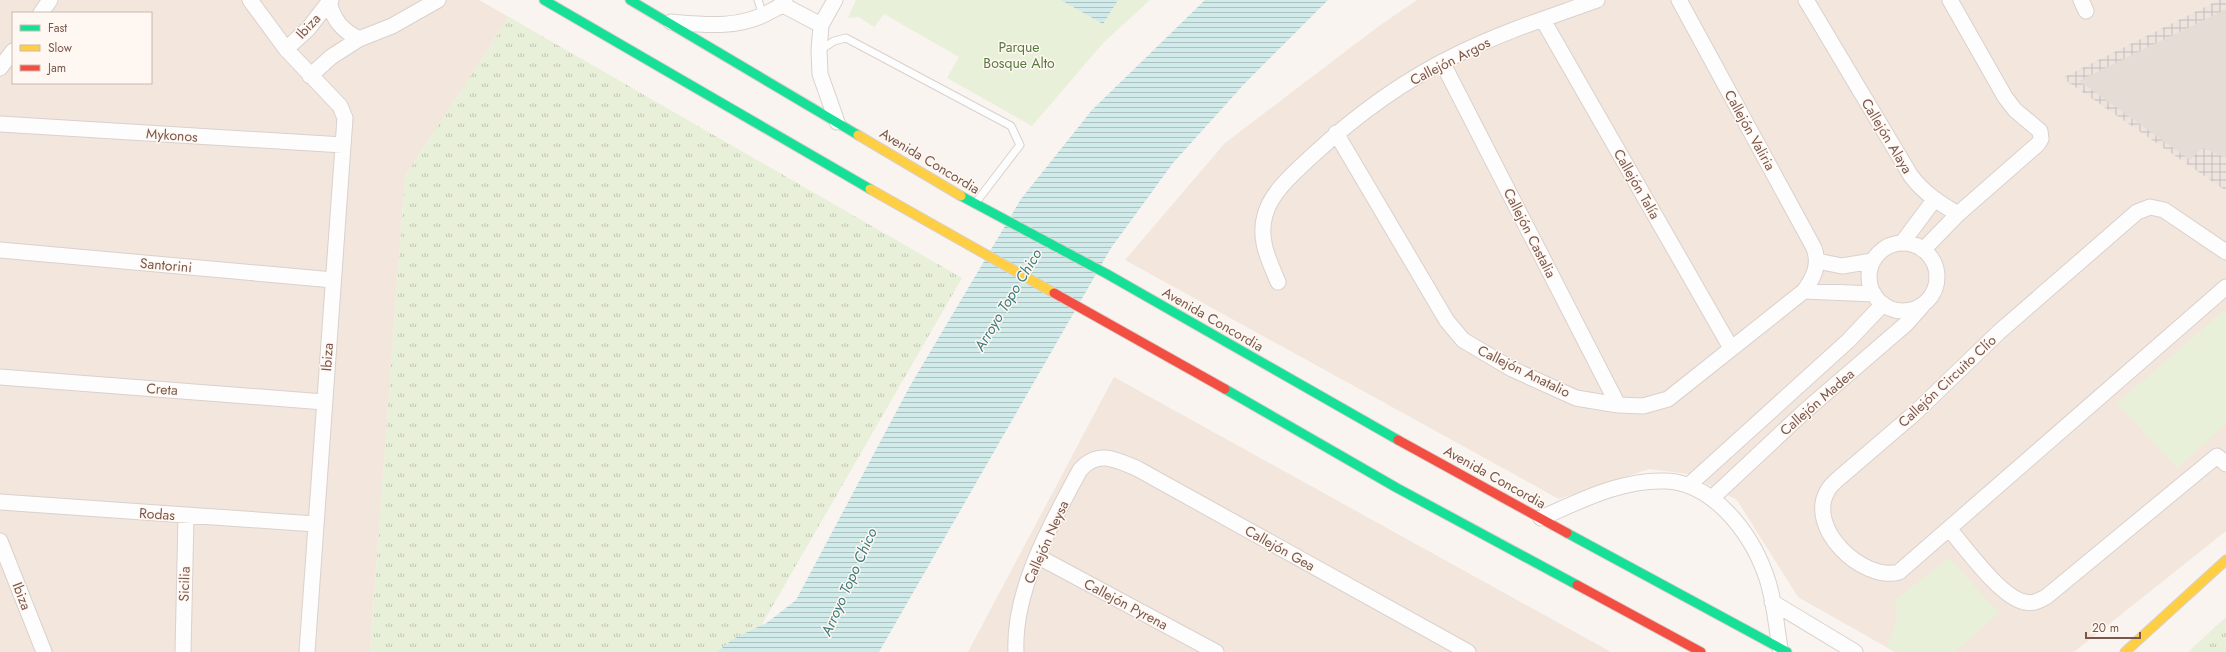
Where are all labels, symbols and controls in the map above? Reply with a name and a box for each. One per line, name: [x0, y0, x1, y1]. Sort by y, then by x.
street label: Ibiza: [291, 9, 325, 43]
legend: [12, 12, 152, 84]
text: Fast: [48, 19, 67, 37]
street label: Callejón Argos: [1406, 32, 1494, 90]
park label: Parque Bosque Alto: [983, 37, 1055, 73]
text: Slow: [48, 39, 73, 57]
text: Jam: [46, 59, 66, 77]
street label: Callejón Valiria: [1720, 86, 1780, 174]
street label: Callejón Alaya: [1857, 95, 1917, 177]
street label: Mykonos: [145, 123, 199, 147]
street label: Avenida Concordia: [876, 123, 984, 199]
street label: Callejón Talía: [1609, 145, 1665, 223]
street label: Callejón Castalia: [1499, 185, 1561, 281]
water label: Arroyo Topo Chico: [968, 245, 1047, 356]
street label: Santorini: [139, 253, 193, 277]
street label: Avenida Concordia: [1159, 282, 1267, 356]
street label: Callejón Circuito Clío: [1894, 330, 2001, 432]
street label: Callejón Anatalio: [1474, 340, 1574, 402]
street label: Ibiza: [316, 342, 338, 372]
street label: Callejón Madea: [1775, 364, 1859, 440]
street label: Creta: [146, 378, 178, 400]
street label: Avenida Concordia: [1440, 441, 1550, 513]
street label: Callejón Neysa: [1019, 497, 1073, 587]
street label: Rodas: [138, 503, 176, 525]
street label: Callejón Gea: [1241, 520, 1319, 576]
water label: Arroyo Topo Chico: [815, 524, 883, 640]
street label: Sicilia: [173, 566, 195, 602]
street label: Callejón Pyrena: [1081, 573, 1171, 635]
street label: Ibiza: [8, 579, 36, 613]
scale bar: [2086, 614, 2140, 640]
text: 20 m: [2092, 619, 2119, 637]

